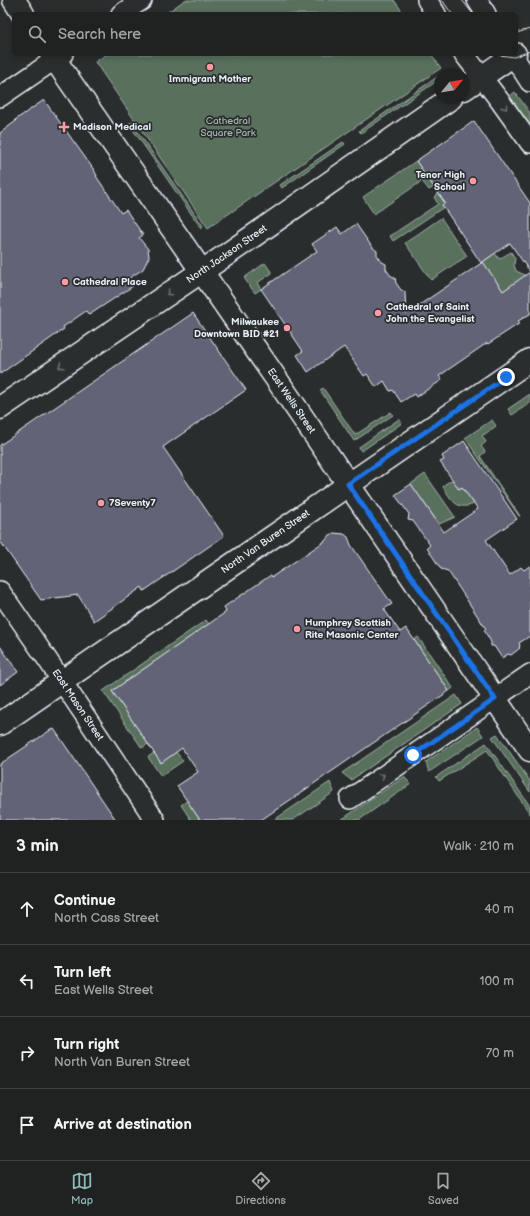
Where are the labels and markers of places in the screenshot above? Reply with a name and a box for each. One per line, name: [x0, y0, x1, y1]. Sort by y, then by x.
marker: Immigrant Mother: [205, 62, 215, 72]
place label: Immigrant Mother: [169, 73, 252, 85]
marker: Madison Medical: [58, 121, 70, 133]
place label: Madison Medical: [73, 121, 151, 133]
place label: Tenor High School: [416, 169, 465, 193]
marker: Tenor High School: [468, 176, 478, 186]
place label: Cathedral Place: [73, 276, 147, 288]
marker: Cathedral Place: [60, 277, 70, 287]
place label: Cathedral of Saint John the Evangelist: [386, 301, 475, 325]
marker: Cathedral of Saint John the Evangelist: [373, 308, 383, 318]
place label: Milwaukee Downtown BID #21: [194, 316, 279, 340]
marker: Milwaukee Downtown BID #21: [282, 323, 292, 333]
place label: 7Seventy7: [109, 497, 156, 509]
marker: 7Seventy7: [96, 498, 106, 508]
place label: Humphrey Scottish Rite Masonic Center: [305, 617, 399, 641]
marker: Humphrey Scottish Rite Masonic Center: [292, 624, 302, 634]

